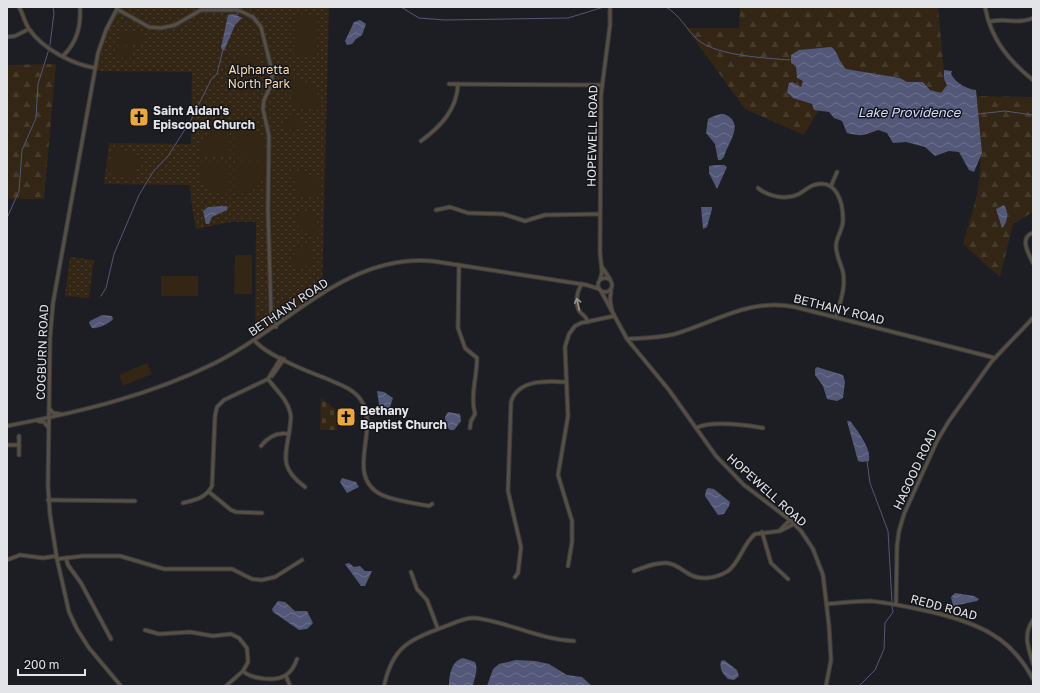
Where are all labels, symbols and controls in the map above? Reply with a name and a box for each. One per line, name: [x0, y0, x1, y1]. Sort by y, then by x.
park label: Alpharetta North Park: [228, 62, 290, 91]
street label: HOPEWELL ROAD: [584, 85, 600, 187]
place label: Saint Aidan's Episcopal Church: [153, 103, 255, 132]
water label: Lake Providence: [858, 104, 962, 120]
church icon: Saint Aidan's Episcopal Church: [128, 106, 150, 128]
street label: BETHANY ROAD: [245, 275, 331, 339]
street label: BETHANY ROAD: [792, 290, 886, 328]
one-way arrow: [574, 298, 582, 311]
street label: COGBURN ROAD: [33, 304, 51, 400]
place label: Bethany Baptist Church: [360, 403, 447, 432]
church icon: Bethany Baptist Church: [335, 406, 357, 428]
street label: HAGOOD ROAD: [890, 426, 940, 512]
street label: HOPEWELL ROAD: [724, 450, 810, 530]
street label: REDD ROAD: [909, 591, 979, 623]
scale bar: [18, 651, 85, 677]
text: 200 m: [24, 657, 59, 672]

